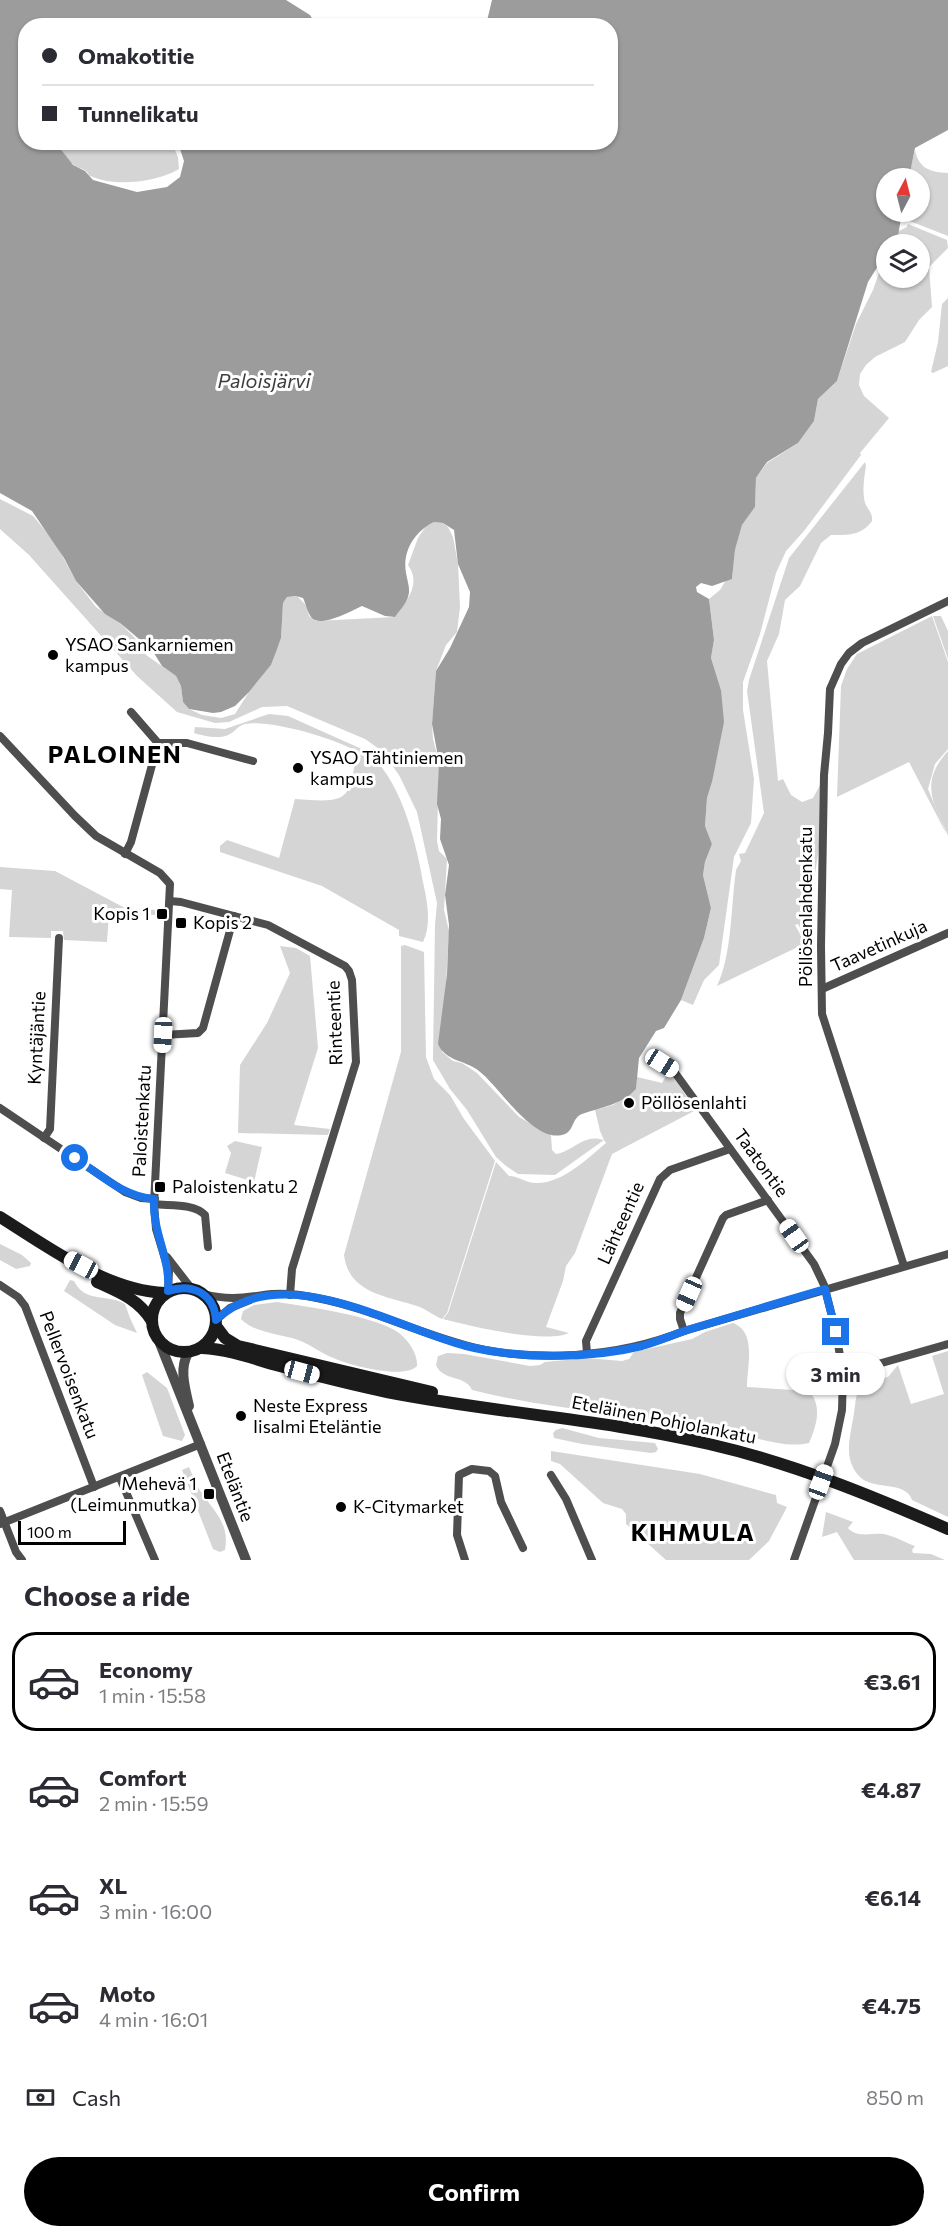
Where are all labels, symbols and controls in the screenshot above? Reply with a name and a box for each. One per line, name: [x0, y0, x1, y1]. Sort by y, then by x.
text: Omakotitie: [78, 42, 194, 69]
text: Tunnelikatu: [78, 100, 199, 127]
north arrow: [876, 168, 930, 222]
map controls: [876, 168, 930, 288]
button: layers: [876, 234, 930, 288]
water label: Paloisjärvi: [217, 368, 311, 392]
place label: YSAO Sankarniemen kampus: [65, 633, 234, 676]
marker: YSAO Sankarniemen kampus: [46, 648, 60, 662]
district label: PALOINEN: [48, 739, 182, 768]
place label: YSAO Tähtiniemen kampus: [310, 746, 464, 789]
marker: YSAO Tähtiniemen kampus: [291, 761, 305, 775]
street label: Pöllösenlahdenkatu: [794, 827, 816, 987]
place label: Kopis 1: [93, 902, 150, 924]
marker: Kopis 1: [155, 907, 169, 921]
place label: Kopis 2: [193, 911, 252, 933]
street label: Taavetinkuja: [827, 914, 930, 976]
marker: Kopis 2: [174, 916, 188, 930]
street label: Rinteentie: [322, 980, 346, 1066]
street label: Kyntäjäntie: [23, 991, 49, 1085]
car: [153, 1017, 173, 1053]
car: [642, 1046, 682, 1080]
street label: Paloistenkatu: [127, 1064, 155, 1178]
place label: Pöllösenlahti: [641, 1091, 747, 1113]
marker: Pöllösenlahti: [622, 1096, 636, 1110]
street label: Taatontie: [730, 1124, 794, 1201]
route start: [61, 1144, 88, 1171]
place label: Paloistenkatu 2: [172, 1175, 298, 1197]
street label: Lähteentie: [592, 1178, 648, 1267]
marker: Paloistenkatu 2: [153, 1180, 167, 1194]
car: [776, 1216, 812, 1256]
car: [61, 1249, 101, 1281]
car: [673, 1274, 705, 1314]
street label: Pellervoisenkatu: [35, 1308, 104, 1442]
route end: [822, 1318, 849, 1345]
callout: 3 min: [786, 1353, 886, 1395]
car: [282, 1359, 322, 1385]
text: 3 min: [810, 1362, 861, 1386]
street label: Eteläinen Pohjolankatu: [570, 1390, 758, 1448]
place label: Neste Express Iisalmi Eteläntie: [253, 1394, 382, 1437]
marker: Neste Express Iisalmi Eteläntie: [234, 1409, 248, 1423]
street label: Eteläntie: [213, 1449, 259, 1525]
car: [806, 1462, 836, 1502]
place label: Mehevä 1 (Leimunmutka): [70, 1472, 197, 1515]
marker: Mehevä 1 (Leimunmutka): [202, 1487, 216, 1501]
place label: K-Citymarket: [353, 1495, 464, 1517]
marker: K-Citymarket: [334, 1500, 348, 1514]
district label: KIHMULA: [631, 1517, 755, 1546]
scale bar: [18, 1518, 126, 1546]
text: 100 m: [27, 1522, 72, 1541]
text: Choose a ride: [24, 1579, 190, 1612]
icon: car: [27, 1655, 81, 1709]
text: Economy: [99, 1656, 193, 1683]
text: €3.61: [864, 1668, 921, 1695]
text: 1 min · 15:58: [99, 1683, 206, 1707]
icon: car: [27, 1763, 81, 1817]
text: Comfort: [99, 1764, 187, 1791]
text: €4.87: [861, 1776, 921, 1803]
text: 2 min · 15:59: [99, 1791, 209, 1815]
icon: car: [27, 1871, 81, 1925]
text: XL: [99, 1872, 127, 1899]
text: €6.14: [865, 1884, 921, 1911]
text: 3 min · 16:00: [99, 1899, 212, 1923]
icon: car: [27, 1979, 81, 2033]
text: Moto: [99, 1980, 155, 2007]
text: €4.75: [862, 1992, 921, 2019]
text: 4 min · 16:01: [99, 2007, 208, 2031]
icon: cash: [24, 2081, 57, 2114]
text: Cash: [72, 2084, 121, 2111]
text: 850 m: [866, 2085, 924, 2109]
button: Confirm: [24, 2157, 924, 2226]

